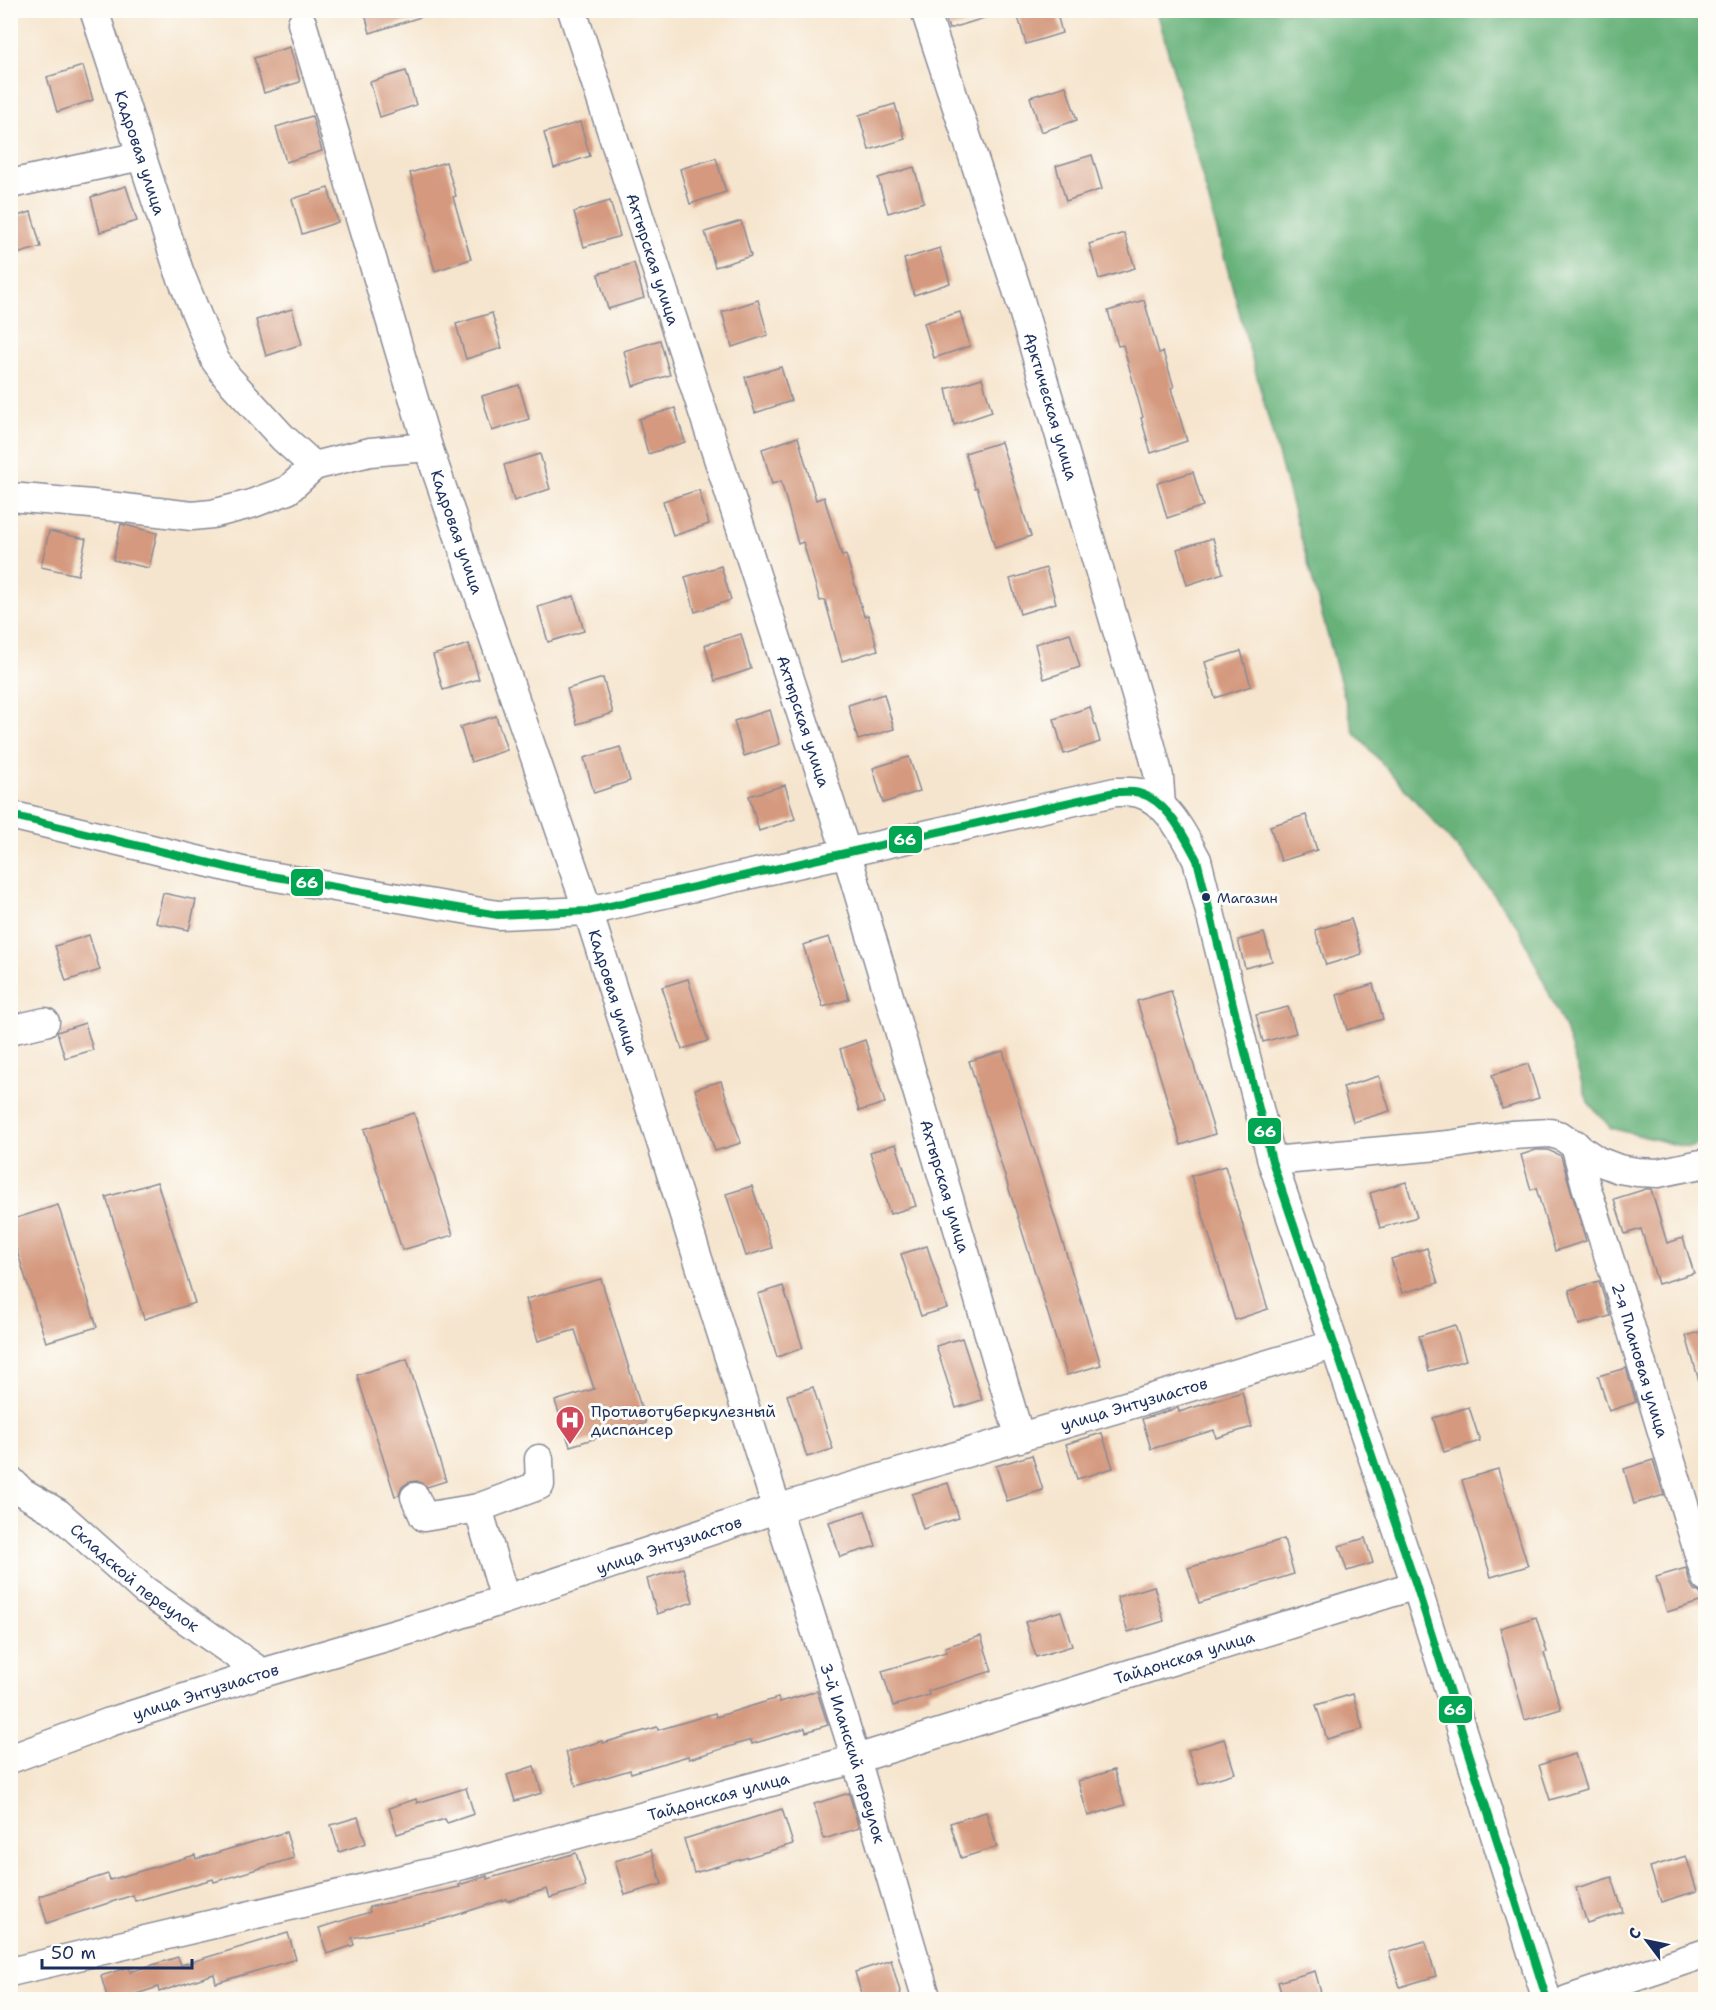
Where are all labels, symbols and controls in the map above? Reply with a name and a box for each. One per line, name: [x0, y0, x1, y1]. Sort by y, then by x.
street label: Кадровая улица: [110, 88, 170, 218]
street label: Ахтырская улица: [621, 191, 684, 328]
street label: Арктическая улица: [1019, 330, 1082, 483]
street label: Кадровая улица: [426, 467, 488, 597]
street label: Ахтырская улица: [772, 653, 835, 790]
line badge: 66: [888, 825, 923, 854]
text: 66: [894, 829, 916, 850]
line badge: 66: [290, 868, 324, 897]
text: 66: [296, 872, 318, 893]
place label: Магазин: [1217, 889, 1278, 907]
marker: Магазин: [1200, 891, 1212, 903]
street label: Кадровая улица: [583, 927, 643, 1057]
street label: Ахтырская улица: [915, 1117, 974, 1255]
line badge: 66: [1247, 1117, 1282, 1145]
text: 66: [1254, 1121, 1276, 1142]
street label: 2-я Плановая улица: [1607, 1280, 1673, 1440]
street label: улица Энтузиастов: [1058, 1373, 1210, 1436]
place label: Противотуберкулезный диспансер: [591, 1401, 776, 1440]
hospital icon: Противотуберкулезный диспансер: [554, 1404, 586, 1446]
street label: улица Энтузиастов: [593, 1511, 745, 1579]
street label: Складской переулок: [66, 1519, 204, 1637]
street label: Тайдонская улица: [1111, 1626, 1257, 1689]
street label: улица Энтузиастов: [130, 1659, 281, 1725]
street label: 3-й Иланский переулок: [815, 1660, 890, 1846]
line badge: 66: [1438, 1695, 1473, 1724]
text: 66: [1444, 1699, 1466, 1720]
street label: Тайдонская улица: [645, 1767, 792, 1826]
north arrow: [1617, 1911, 1677, 1971]
text: С: [1623, 1923, 1646, 1943]
scale bar: [42, 1932, 192, 1970]
text: 50 m: [51, 1941, 96, 1965]

